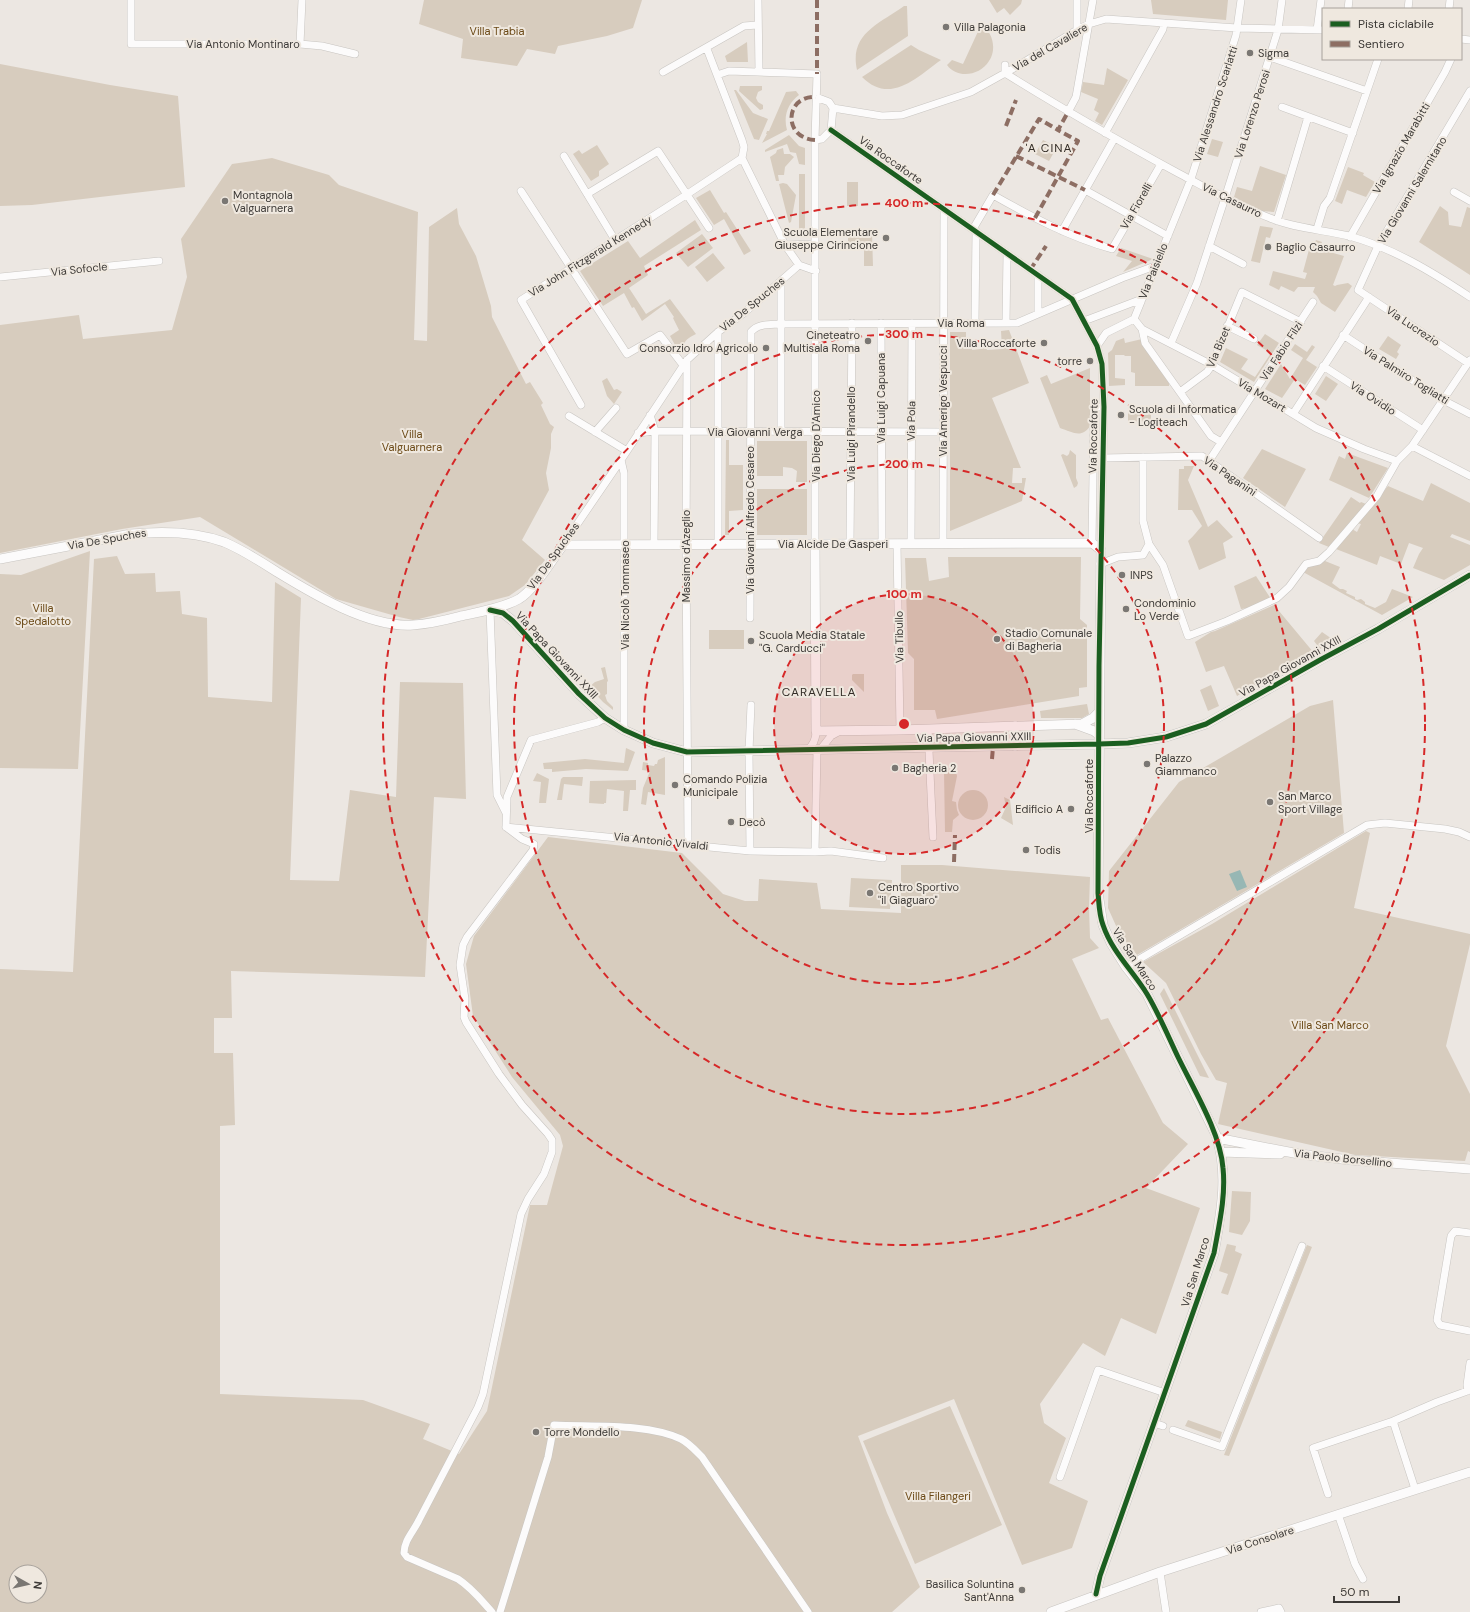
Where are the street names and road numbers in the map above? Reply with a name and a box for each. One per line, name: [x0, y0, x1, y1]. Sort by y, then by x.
street label: Via del Cavaliere: [1010, 20, 1090, 74]
street label: Via Antonio Montinaro: [186, 37, 300, 51]
street label: Via Alessandro Scarlatti: [1190, 44, 1240, 164]
street label: Via Lorenzo Perosi: [1231, 68, 1273, 160]
street label: Via Ignazio Marabitti: [1369, 100, 1433, 196]
street label: Via Roccaforte: [856, 133, 926, 187]
street label: Via Giovanni Salernitano: [1374, 134, 1450, 246]
street label: Via Casaurro: [1200, 179, 1264, 221]
street label: Via Fiorelli: [1117, 180, 1155, 232]
street label: Via John Fitzgerald Kennedy: [526, 212, 654, 300]
street label: Via Paisiello: [1135, 241, 1171, 301]
street label: Via Sofocle: [50, 259, 108, 279]
street label: Via De Spuches: [717, 274, 787, 334]
street label: Via Lucrezio: [1384, 303, 1442, 349]
street label: Via Roma: [937, 316, 985, 330]
street label: Via Fabio Filzi: [1257, 319, 1305, 383]
street label: Via Bizet: [1203, 324, 1233, 370]
street label: Via Palmiro Togliatti: [1360, 343, 1452, 407]
street label: Via Amerigo Vespucci: [936, 345, 950, 457]
street label: Via Luigi Capuana: [874, 353, 888, 443]
street label: Via Mozart: [1235, 375, 1289, 415]
street label: Via Ovidio: [1347, 378, 1399, 418]
street label: Via Luigi Pirandello: [844, 386, 858, 482]
street label: Via Diego D'Amico: [809, 390, 823, 482]
street label: Via Roccaforte: [1085, 399, 1101, 473]
street label: Via Pola: [904, 401, 918, 441]
street label: Via Giovanni Verga: [708, 425, 802, 439]
street label: Via Giovanni Alfredo Cesareo: [743, 446, 757, 594]
street label: Via Paganini: [1201, 453, 1259, 499]
street label: Massimo d'Azeglio: [679, 510, 693, 602]
street label: Via De Spuches: [524, 520, 582, 592]
street label: Via De Spuches: [67, 525, 147, 553]
street label: Via Alcide De Gasperi: [778, 537, 888, 551]
street label: Via Nicolò Tommaseo: [618, 540, 632, 650]
street label: Via Papa Giovanni XXIII: [513, 608, 601, 702]
street label: Via Tibullo: [892, 611, 906, 663]
street label: Via Papa Giovanni XXIII: [1236, 632, 1344, 700]
street label: Via Papa Giovanni XXIII: [917, 729, 1031, 745]
street label: Via Roccaforte: [1082, 759, 1096, 833]
street label: Via Antonio Vivaldi: [613, 829, 709, 853]
street label: Via San Marco: [1109, 925, 1161, 993]
street label: Via Paolo Borsellino: [1293, 1146, 1393, 1170]
street label: Via San Marco: [1178, 1235, 1212, 1309]
street label: Via Consolare: [1224, 1522, 1296, 1558]

